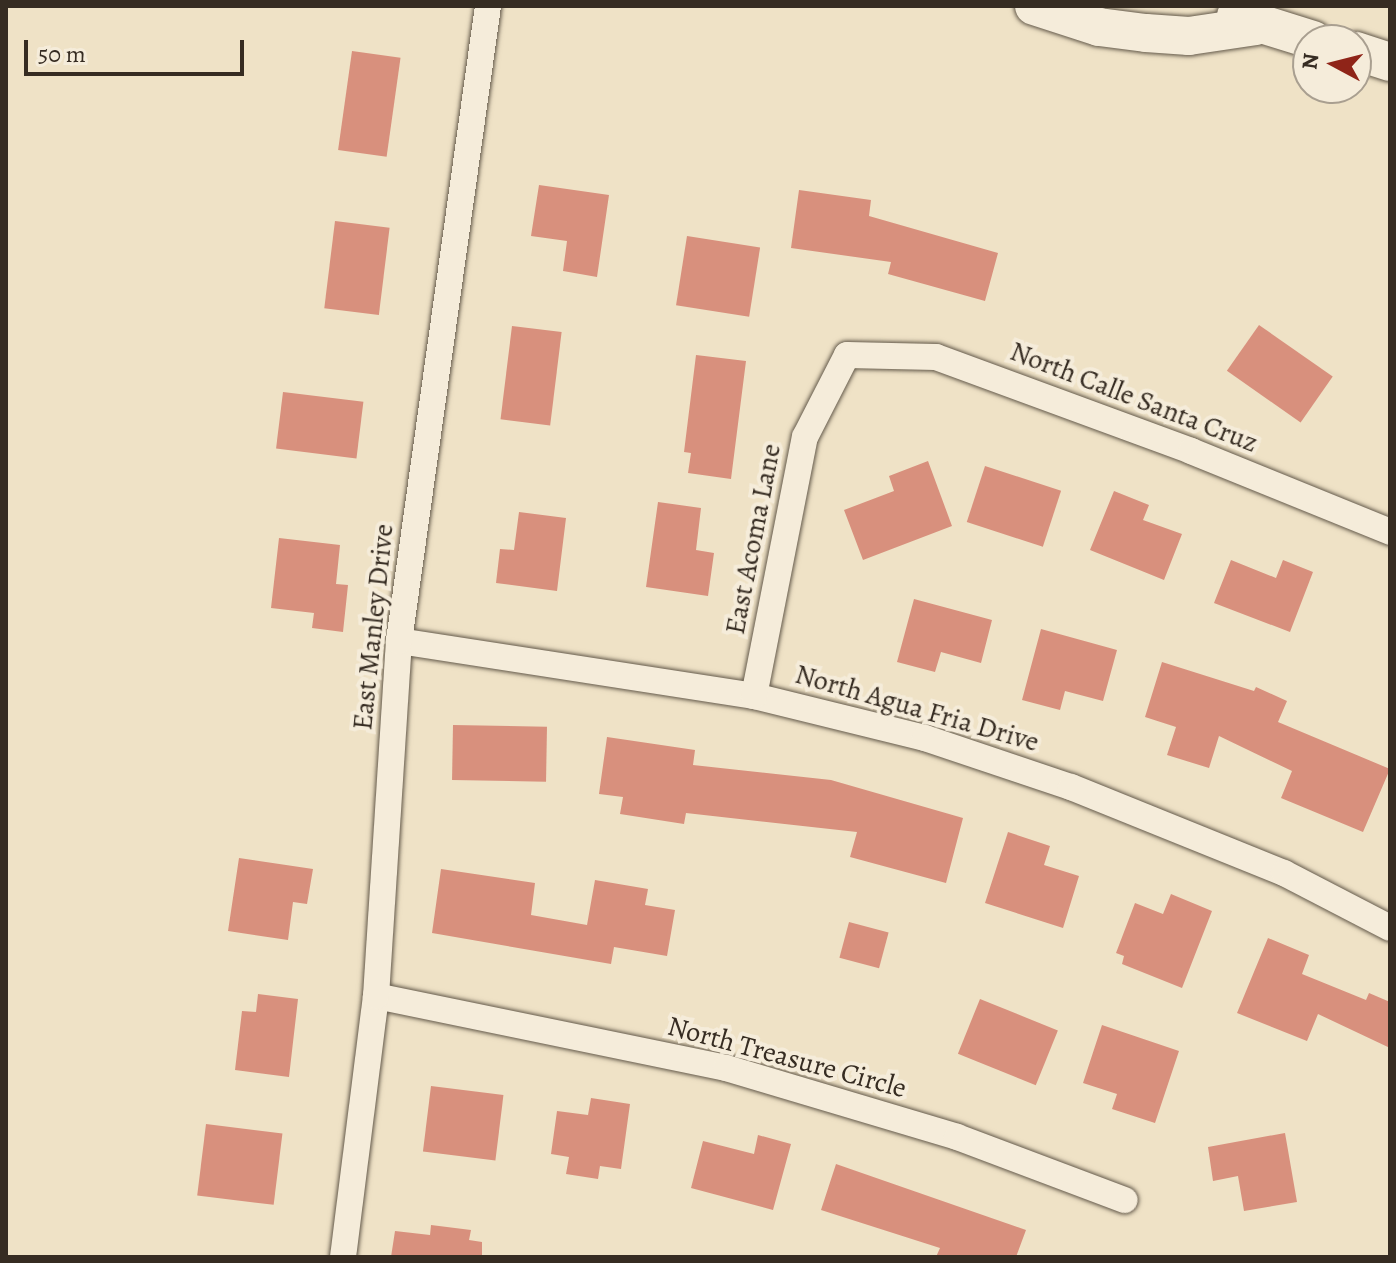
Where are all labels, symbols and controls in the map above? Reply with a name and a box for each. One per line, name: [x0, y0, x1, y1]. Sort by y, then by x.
scale bar: [28, 24, 248, 74]
north arrow: [1292, 24, 1372, 104]
text: 50 m: [38, 38, 86, 70]
text: N: [1294, 52, 1326, 71]
street label: North Calle Santa Cruz: [1005, 334, 1263, 460]
street label: East Acoma Lane: [718, 441, 788, 637]
street label: East Manley Drive: [345, 522, 401, 732]
street label: North Agua Fria Drive: [791, 657, 1043, 759]
street label: North Treasure Circle: [664, 1009, 910, 1105]

